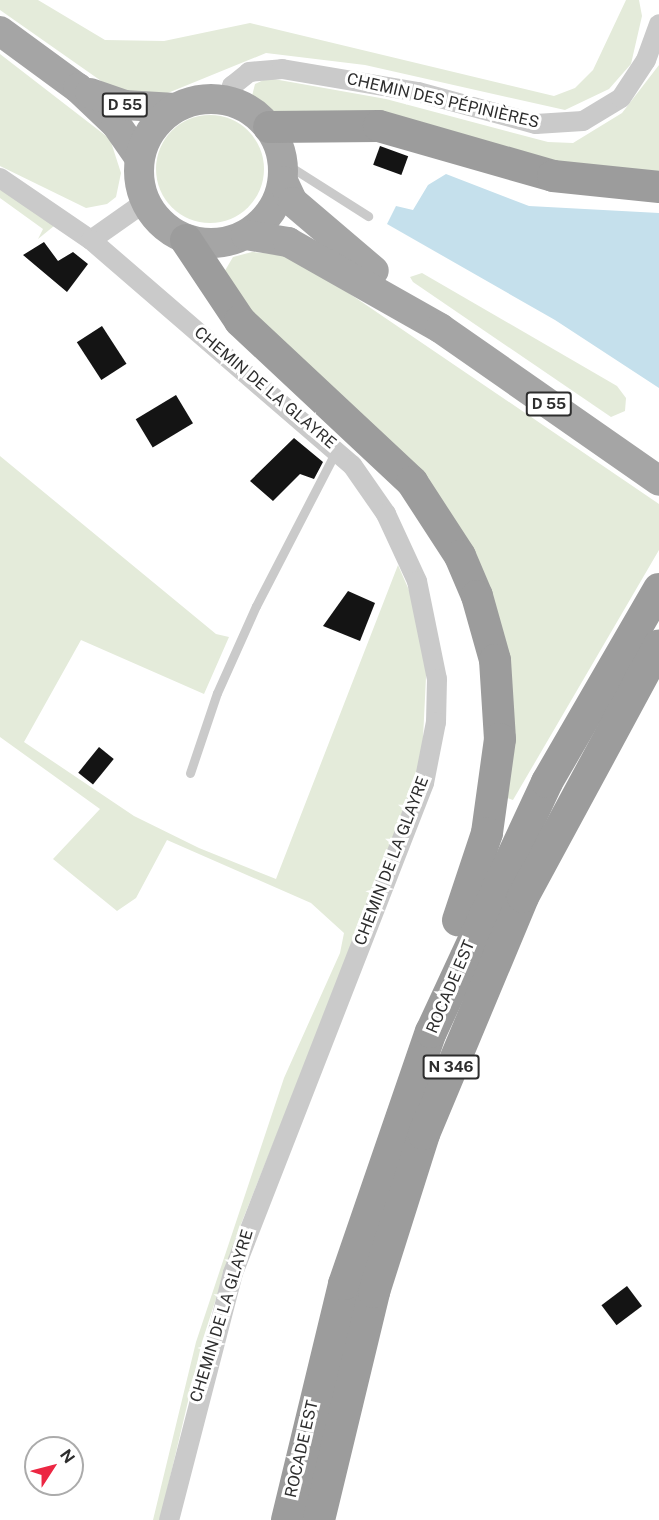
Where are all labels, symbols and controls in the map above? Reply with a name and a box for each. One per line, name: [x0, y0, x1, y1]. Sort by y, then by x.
street label: CHEMIN DES PÉPINIÈRES: [345, 70, 541, 132]
road number: D 55: [101, 93, 149, 117]
street label: CHEMIN DE LA GLAYRE: [190, 323, 340, 453]
road number: D 55: [525, 392, 573, 416]
street label: CHEMIN DE LA GLAYRE: [351, 774, 433, 948]
street label: ROCADE EST: [423, 938, 479, 1036]
road number: N 346: [422, 1055, 480, 1079]
street label: CHEMIN DE LA GLAYRE: [187, 1227, 257, 1405]
street label: ROCADE EST: [281, 1398, 323, 1500]
north arrow: [24, 1436, 84, 1496]
text: N: [56, 1446, 79, 1467]

